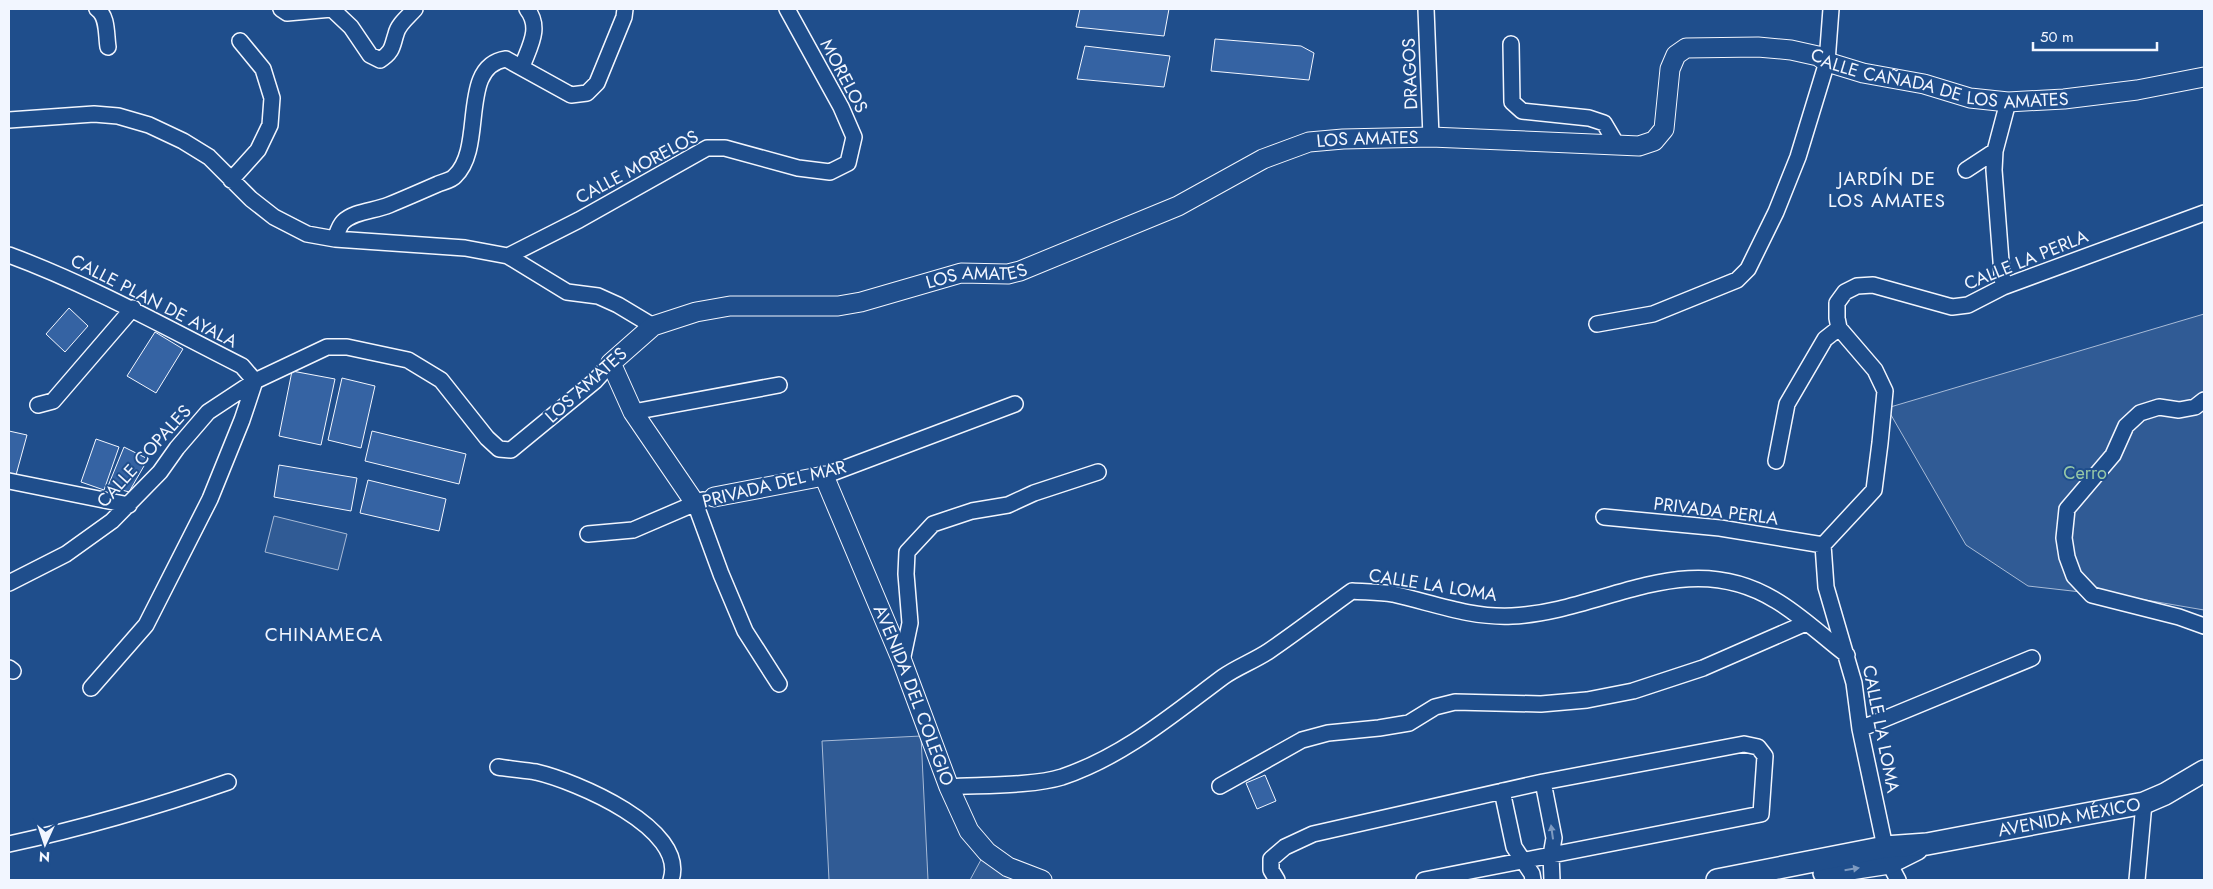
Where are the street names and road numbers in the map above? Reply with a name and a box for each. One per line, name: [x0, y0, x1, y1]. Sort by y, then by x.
street label: MORELOS: [814, 34, 874, 118]
street label: DRAGOS: [1396, 38, 1424, 110]
street label: CALLE CAÑADA DE LOS AMATES: [1809, 42, 2069, 115]
street label: CALLE MORELOS: [571, 124, 703, 210]
street label: LOS AMATES: [1315, 124, 1419, 154]
street label: CALLE LA PERLA: [1960, 223, 2092, 297]
street label: CALLE PLAN DE AYALA: [66, 248, 242, 354]
street label: LOS AMATES: [923, 256, 1031, 296]
street label: LOS AMATES: [539, 341, 633, 429]
street label: CALLE COPALES: [91, 399, 197, 513]
street label: PRIVADA DEL MAR: [699, 454, 849, 514]
street label: PRIVADA PERLA: [1652, 490, 1780, 532]
street label: CALLE LA LOMA: [1367, 562, 1499, 608]
street label: AVENIDA DEL COLEGIO: [867, 601, 960, 790]
street label: CALLE LA LOMA: [1856, 663, 1906, 795]
street label: AVENIDA MÉXICO: [1996, 791, 2143, 843]

